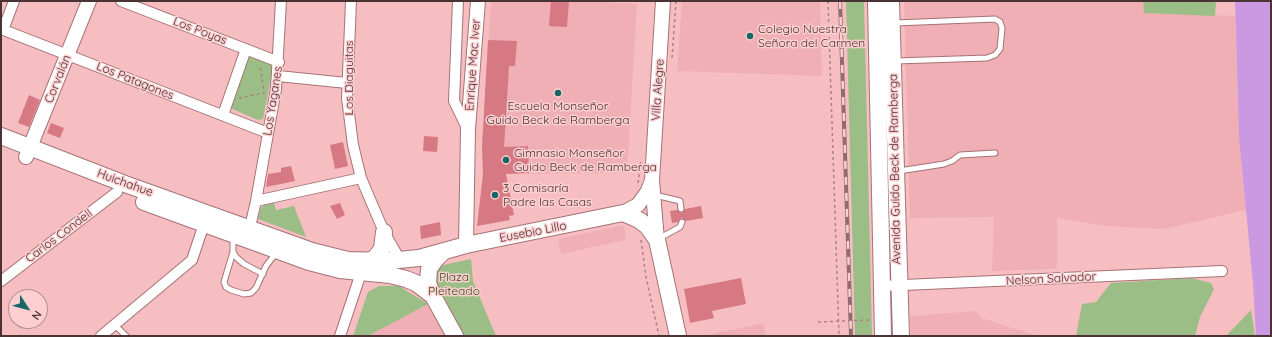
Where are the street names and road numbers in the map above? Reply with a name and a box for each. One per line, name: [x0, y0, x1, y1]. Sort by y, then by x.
street label: Los Poyas: [171, 14, 229, 48]
street label: Enrique Mac Iver: [463, 18, 483, 112]
street label: Los Diaguitas: [342, 41, 356, 115]
street label: Corvalán: [42, 53, 74, 105]
street label: Villa Alegre: [649, 58, 667, 122]
street label: Los Patagones: [94, 59, 176, 103]
street label: Los Yaganes: [260, 65, 286, 137]
street label: Avenida Guido Beck de Ramberga: [886, 74, 904, 264]
street label: Huichahue: [95, 166, 155, 200]
street label: Carlos Condell: [23, 206, 95, 266]
street label: Eusebio Lillo: [498, 218, 568, 246]
street label: Nelson Salvador: [1005, 269, 1097, 289]

